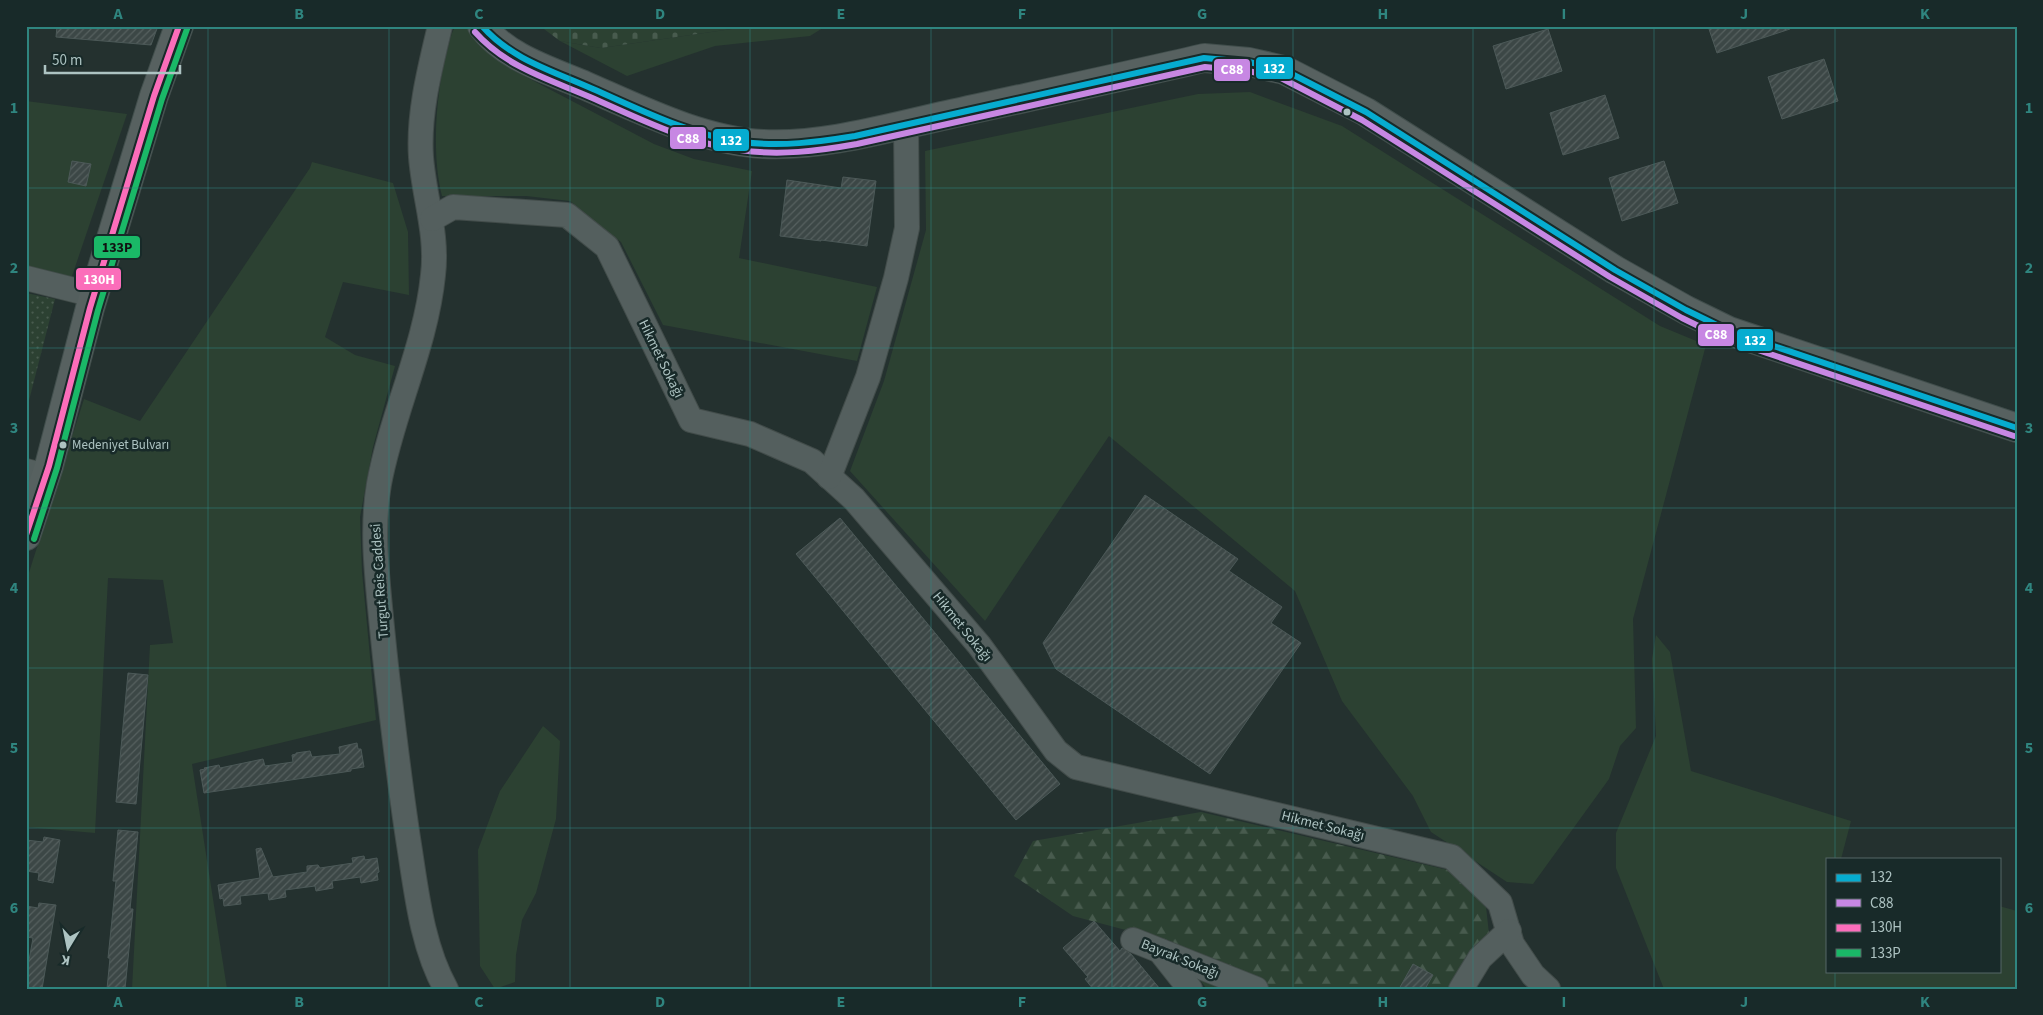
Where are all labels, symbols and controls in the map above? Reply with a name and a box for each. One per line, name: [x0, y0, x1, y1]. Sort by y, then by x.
text: A: [112, 3, 123, 25]
text: B: [294, 3, 304, 25]
text: C: [474, 3, 484, 25]
text: D: [655, 3, 665, 25]
text: E: [837, 3, 845, 25]
text: F: [1018, 3, 1026, 25]
text: G: [1197, 3, 1207, 25]
text: H: [1378, 3, 1388, 25]
text: I: [1562, 3, 1566, 25]
text: J: [1740, 3, 1748, 25]
text: K: [1920, 3, 1930, 25]
scale bar: [45, 42, 180, 74]
text: 50 m: [52, 50, 82, 71]
line badge: 132: [1255, 56, 1294, 80]
line badge: C88: [1213, 58, 1251, 82]
text: 132: [1263, 59, 1285, 79]
text: C88: [1221, 60, 1243, 80]
text: 1: [10, 97, 18, 119]
text: 1: [2025, 97, 2033, 119]
unlabelled marker: [1342, 107, 1352, 117]
line badge: C88: [669, 126, 707, 150]
line badge: 132: [712, 128, 750, 152]
text: C88: [677, 129, 699, 149]
text: 132: [720, 131, 742, 151]
line badge: 133P: [93, 235, 141, 259]
text: 133P: [102, 238, 132, 258]
text: 2: [10, 257, 18, 279]
text: 2: [2025, 257, 2033, 279]
line badge: 130H: [75, 267, 122, 291]
text: 130H: [83, 270, 115, 290]
street label: Hikmet Sokağı: [633, 316, 689, 402]
line badge: C88: [1697, 323, 1735, 347]
text: C88: [1705, 325, 1727, 345]
line badge: 132: [1736, 328, 1774, 352]
text: 132: [1744, 331, 1766, 351]
text: 3: [10, 417, 18, 439]
text: 3: [2025, 417, 2033, 439]
place label: Medeniyet Bulvarı: [72, 436, 169, 454]
marker: Medeniyet Bulvarı: [58, 440, 68, 450]
street label: Turgut Reis Caddesi: [366, 523, 394, 639]
text: 4: [10, 577, 19, 599]
text: 4: [2025, 577, 2034, 599]
street label: Hikmet Sokağı: [928, 588, 996, 666]
text: 5: [10, 737, 18, 759]
text: 5: [2025, 737, 2033, 759]
street label: Hikmet Sokağı: [1279, 806, 1367, 846]
legend: [1826, 858, 2000, 972]
text: 132: [1870, 867, 1892, 888]
text: C88: [1870, 893, 1893, 914]
text: 6: [10, 897, 18, 919]
text: 6: [2025, 897, 2033, 919]
text: 130H: [1870, 917, 1902, 938]
north arrow: [42, 922, 92, 972]
street label: Bayrak Sokağı: [1138, 934, 1222, 984]
text: 133P: [1870, 943, 1901, 964]
text: K: [60, 949, 72, 970]
text: A: [112, 991, 123, 1013]
text: B: [294, 991, 304, 1013]
text: C: [474, 991, 484, 1013]
text: D: [655, 991, 665, 1013]
text: E: [837, 991, 845, 1013]
text: F: [1018, 991, 1026, 1013]
text: G: [1197, 991, 1207, 1013]
text: H: [1378, 991, 1388, 1013]
text: I: [1562, 991, 1566, 1013]
text: J: [1740, 991, 1748, 1013]
text: K: [1920, 991, 1930, 1013]

